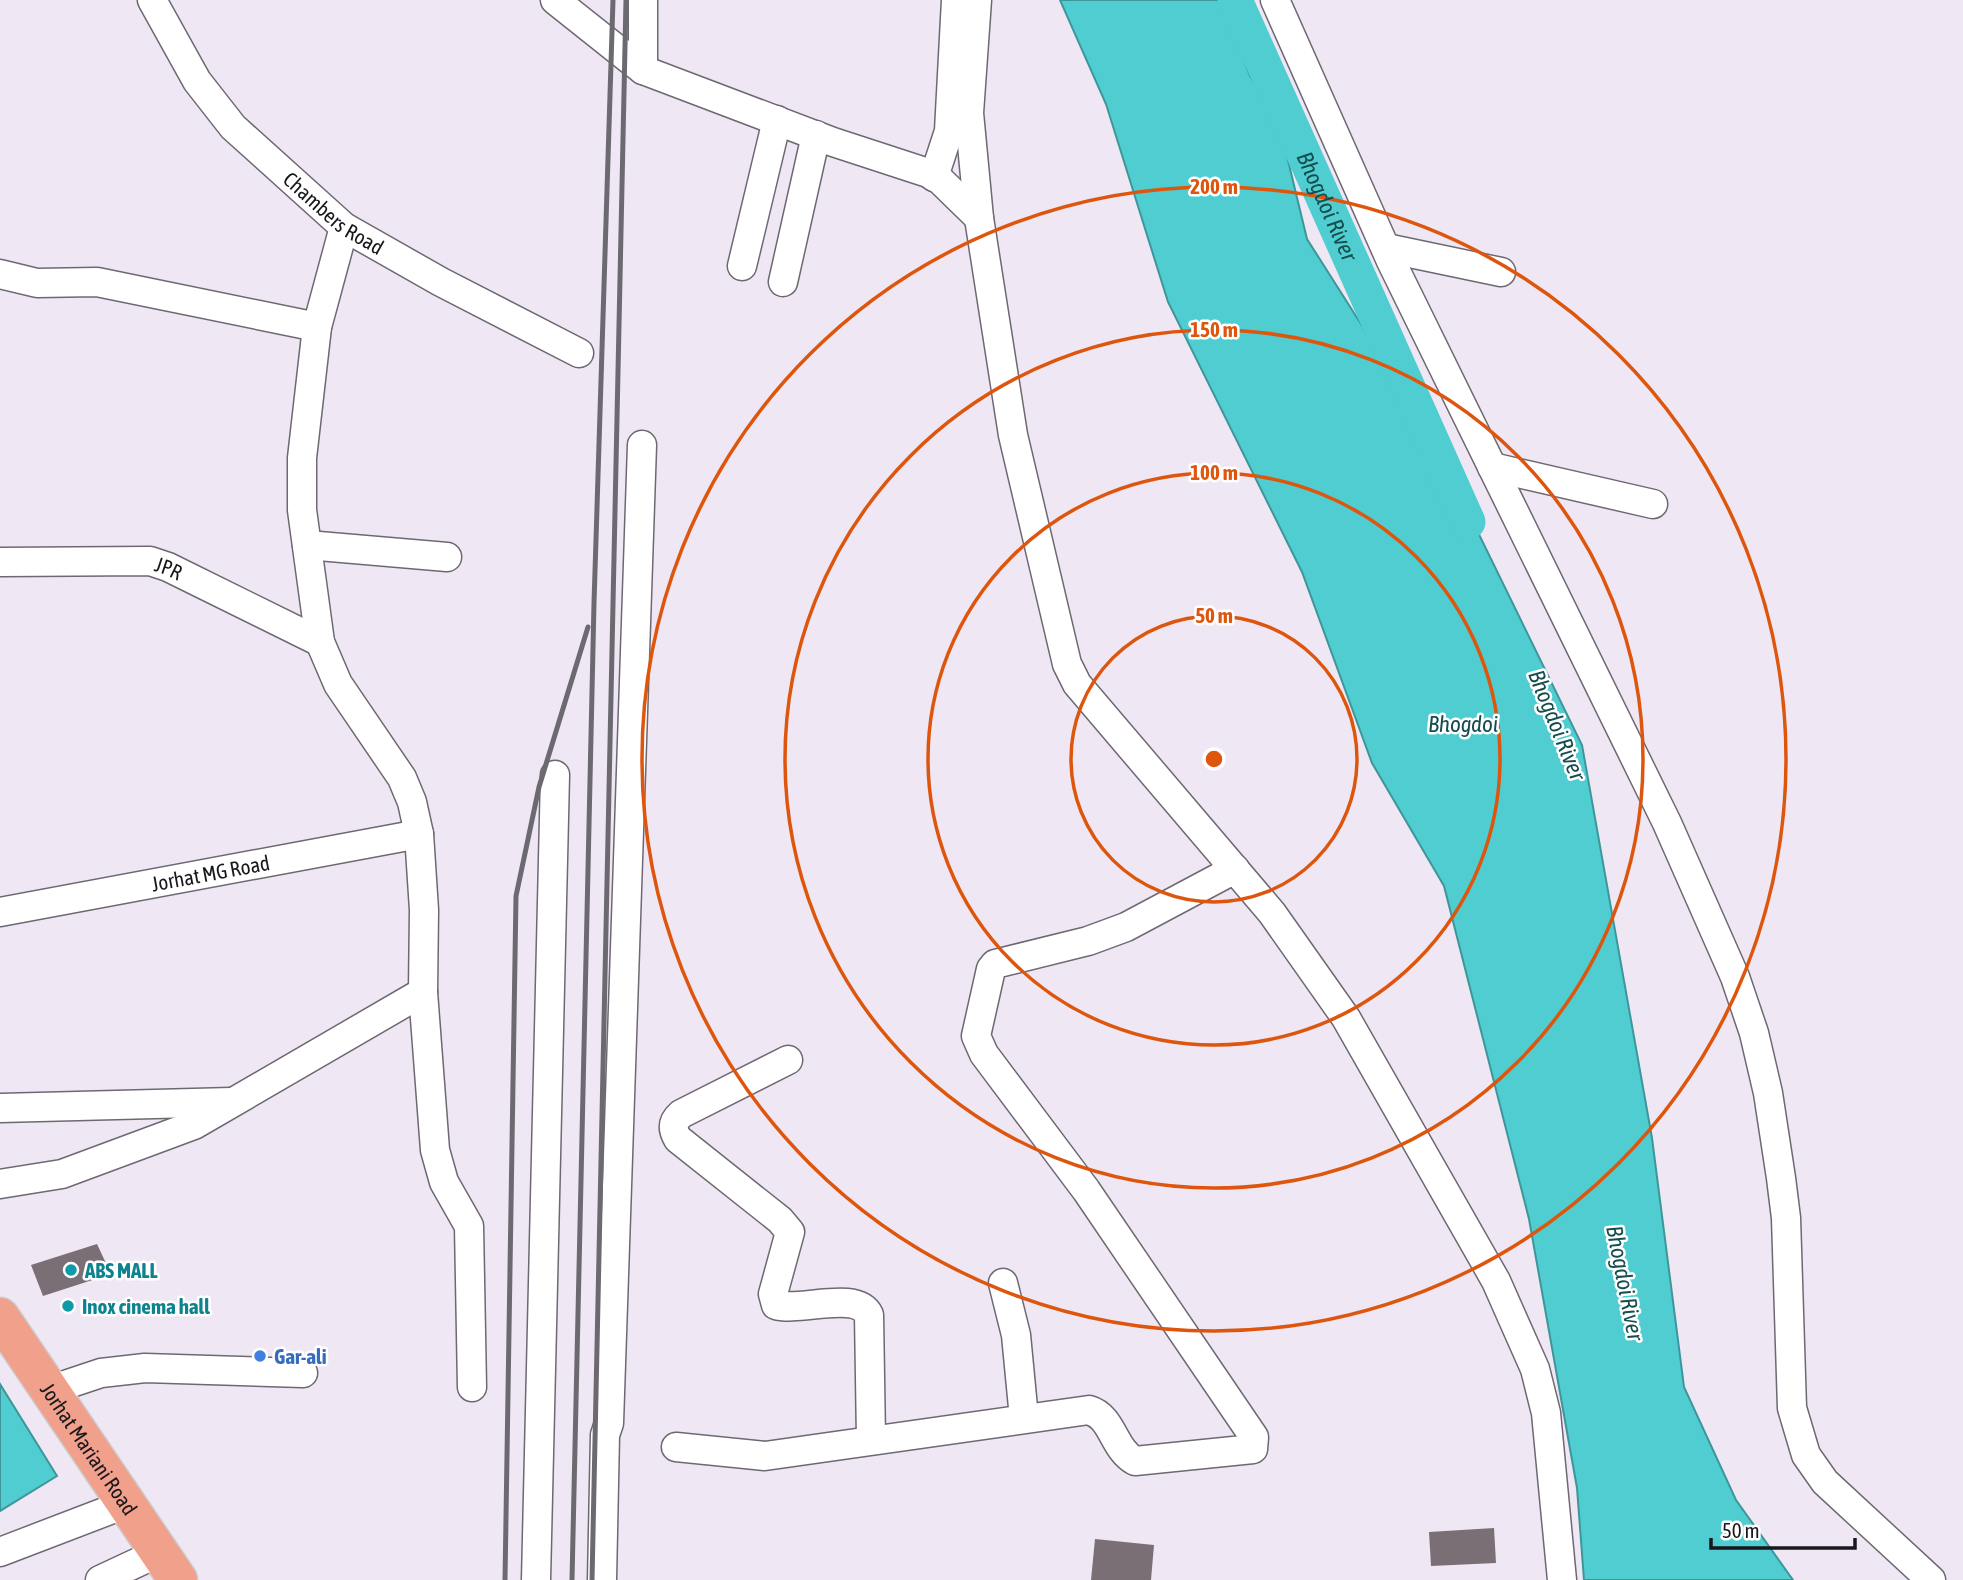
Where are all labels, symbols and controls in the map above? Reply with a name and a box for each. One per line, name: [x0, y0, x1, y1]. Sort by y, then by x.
water label: Bhogdoi River: [1291, 148, 1363, 266]
street label: Chambers Road: [279, 167, 388, 259]
text: 200 m: [1190, 174, 1238, 198]
text: 150 m: [1190, 317, 1238, 341]
text: 100 m: [1190, 460, 1238, 484]
street label: JPR: [152, 552, 187, 585]
text: 50 m: [1195, 603, 1233, 627]
water label: Bhogdoi River: [1523, 666, 1591, 785]
water label: Bhogdoi: [1428, 711, 1498, 737]
centre of rings: [1202, 747, 1226, 771]
street label: Jorhat MG Road: [149, 850, 272, 896]
water label: Bhogdoi River: [1601, 1223, 1649, 1344]
place label: ABS MALL: [84, 1258, 158, 1282]
marker: ABS MALL: [63, 1262, 79, 1278]
place label: Inox cinema hall: [82, 1294, 210, 1318]
marker: Inox cinema hall: [60, 1298, 76, 1314]
place label: Gar-ali: [274, 1344, 327, 1368]
marker: Gar-ali: [252, 1348, 268, 1364]
street label: Jorhat Mariani Road: [36, 1378, 142, 1519]
scale bar: [1711, 1506, 1854, 1550]
text: 50 m: [1722, 1518, 1760, 1542]

